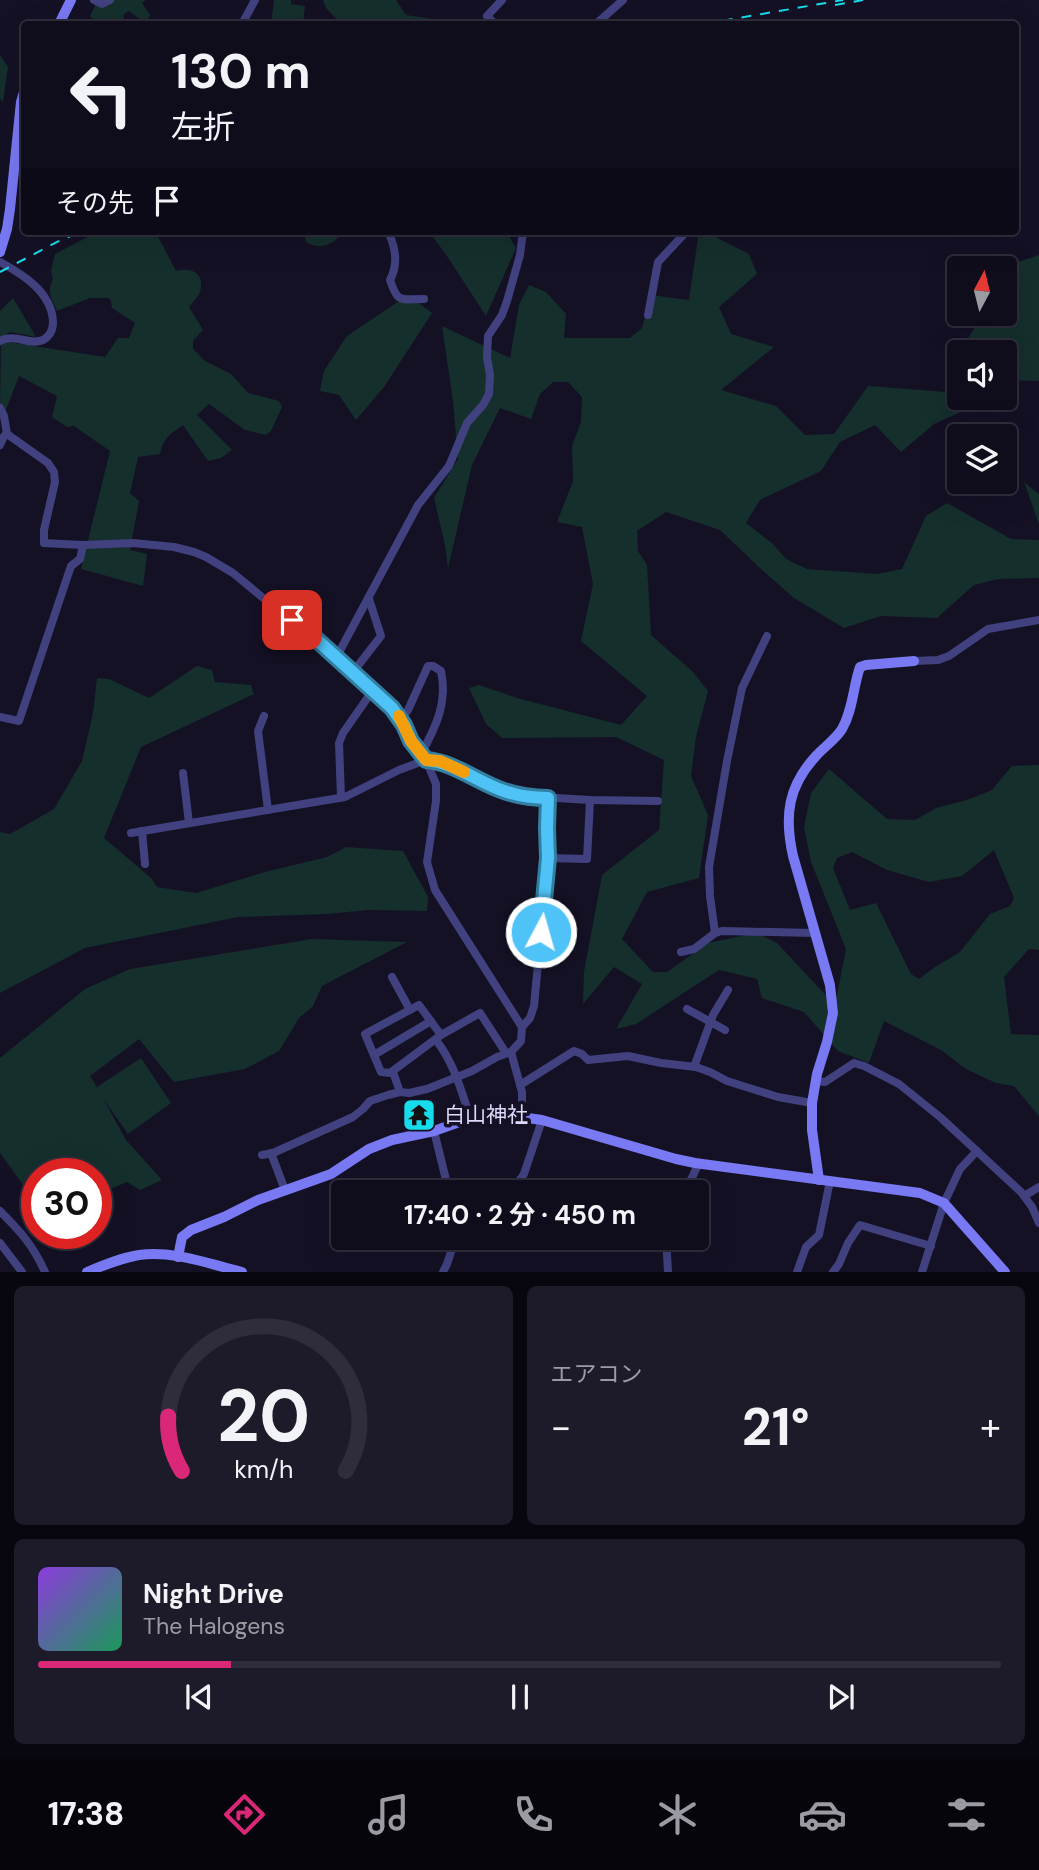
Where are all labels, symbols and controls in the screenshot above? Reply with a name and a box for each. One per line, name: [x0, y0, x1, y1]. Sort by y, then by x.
text: 130 m: [171, 39, 311, 103]
icon: left: [56, 49, 147, 140]
text: 左折: [171, 106, 235, 148]
icon: arrive: [148, 182, 186, 220]
text: その先: [56, 186, 134, 220]
north arrow: [947, 256, 1017, 326]
map controls: [947, 256, 1017, 494]
button: sound: [947, 340, 1017, 410]
button: layers: [947, 424, 1017, 494]
pin: [262, 590, 322, 650]
icon: arrive: [273, 601, 311, 639]
position arrow: [504, 895, 578, 969]
temple icon: 白山神社: [400, 1096, 438, 1134]
place label: 白山神社: [444, 1101, 528, 1129]
speed limit sign: 30: [21, 1158, 112, 1249]
text: 17:40 · 2 分 · 450 m: [404, 1198, 636, 1232]
text: エアコン: [551, 1359, 643, 1389]
text: 20: [217, 1370, 310, 1465]
text: 21°: [742, 1393, 810, 1461]
text: −: [551, 1402, 571, 1452]
text: +: [980, 1402, 1001, 1452]
text: km/h: [234, 1453, 293, 1486]
text: Night Drive: [143, 1577, 284, 1611]
text: The Halogens: [143, 1611, 285, 1641]
icon: previous: [180, 1678, 218, 1716]
icon: pause: [501, 1678, 539, 1716]
icon: next: [822, 1678, 860, 1716]
icon: directions: [220, 1790, 269, 1839]
icon: music: [364, 1790, 413, 1839]
icon: phone: [509, 1790, 558, 1839]
icon: climate: [653, 1790, 702, 1839]
icon: car: [798, 1790, 847, 1839]
icon: filters: [942, 1790, 991, 1839]
text: 17:38: [48, 1793, 124, 1835]

